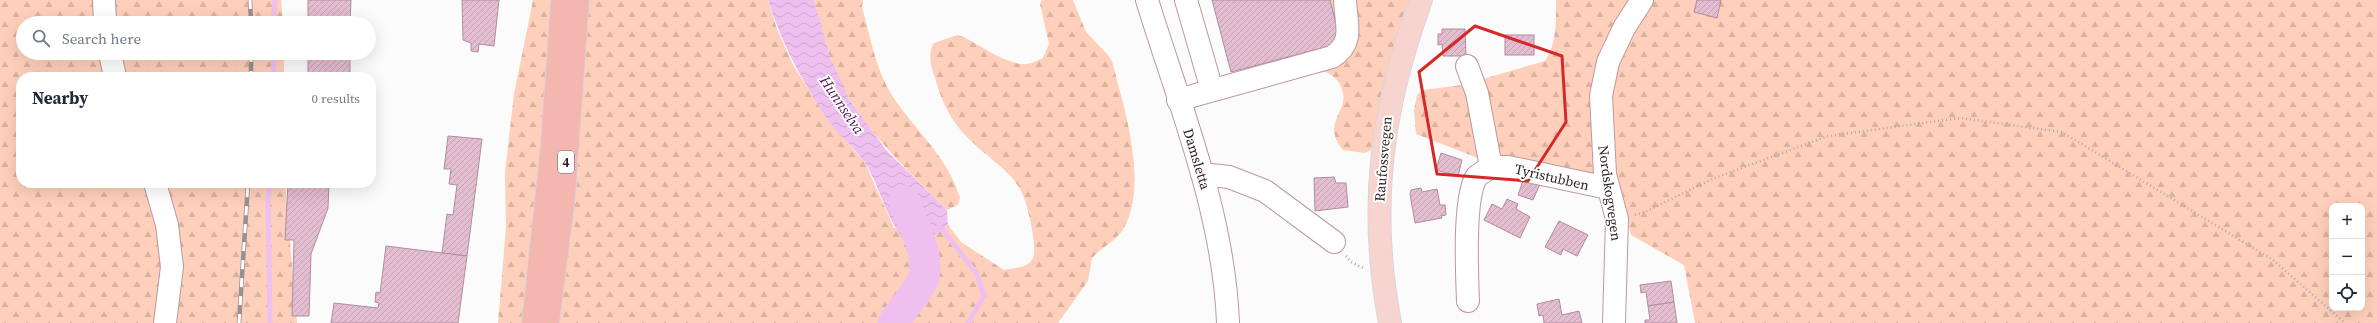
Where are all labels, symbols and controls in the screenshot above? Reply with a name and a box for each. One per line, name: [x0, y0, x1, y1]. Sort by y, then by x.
search box: [16, 16, 376, 60]
icon: search: [30, 27, 52, 49]
text: Search here: [62, 28, 141, 49]
water label: Hunnselva: [815, 70, 870, 138]
text: Nearby: [32, 86, 88, 110]
text: 0 results: [312, 90, 360, 107]
street label: Raufossvegen: [1369, 115, 1397, 203]
street label: Damsletta: [1178, 126, 1216, 193]
street label: Nordskogvegen: [1593, 144, 1627, 243]
road number: 4: [558, 151, 574, 173]
street label: Tyristubben: [1513, 159, 1592, 195]
map controls: [2329, 203, 2365, 311]
button: +: [2329, 203, 2365, 239]
button: −: [2329, 239, 2365, 275]
button: locate: [2329, 275, 2365, 311]

